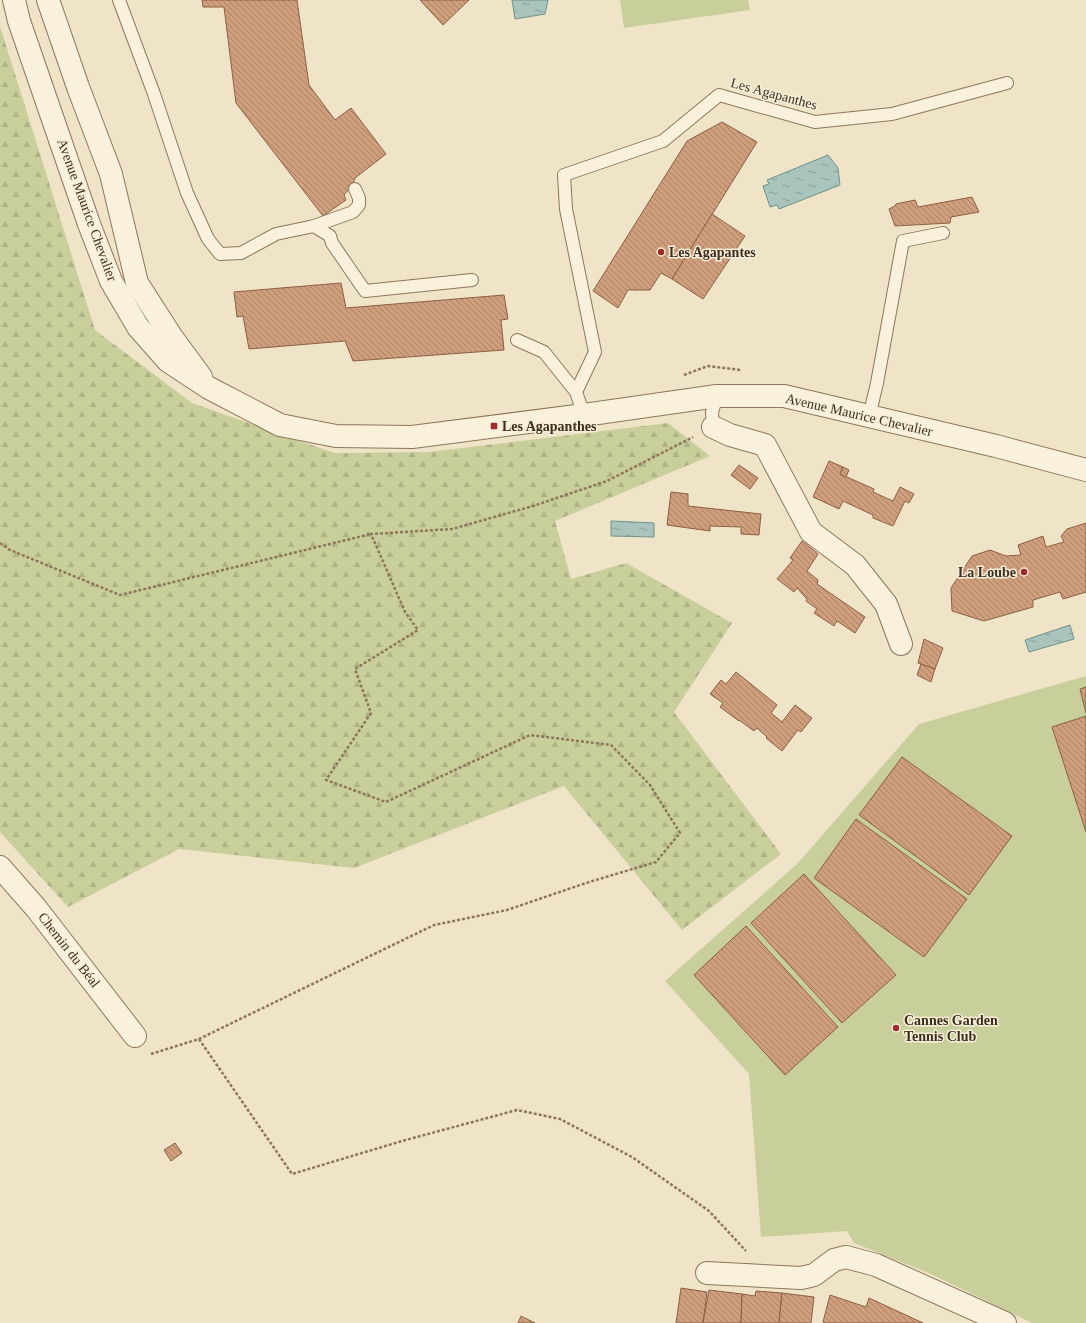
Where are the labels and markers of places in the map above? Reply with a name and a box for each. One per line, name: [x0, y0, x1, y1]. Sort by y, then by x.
place label: Les Agapantes: [669, 245, 756, 260]
marker: Les Agapantes: [656, 247, 666, 257]
place label: Les Agapanthes: [502, 419, 597, 434]
marker: Les Agapanthes: [489, 421, 499, 431]
place label: La Loube: [958, 565, 1016, 580]
marker: La Loube: [1019, 567, 1029, 577]
place label: Cannes Garden Tennis Club: [904, 1013, 998, 1044]
marker: Cannes Garden Tennis Club: [891, 1023, 901, 1033]

